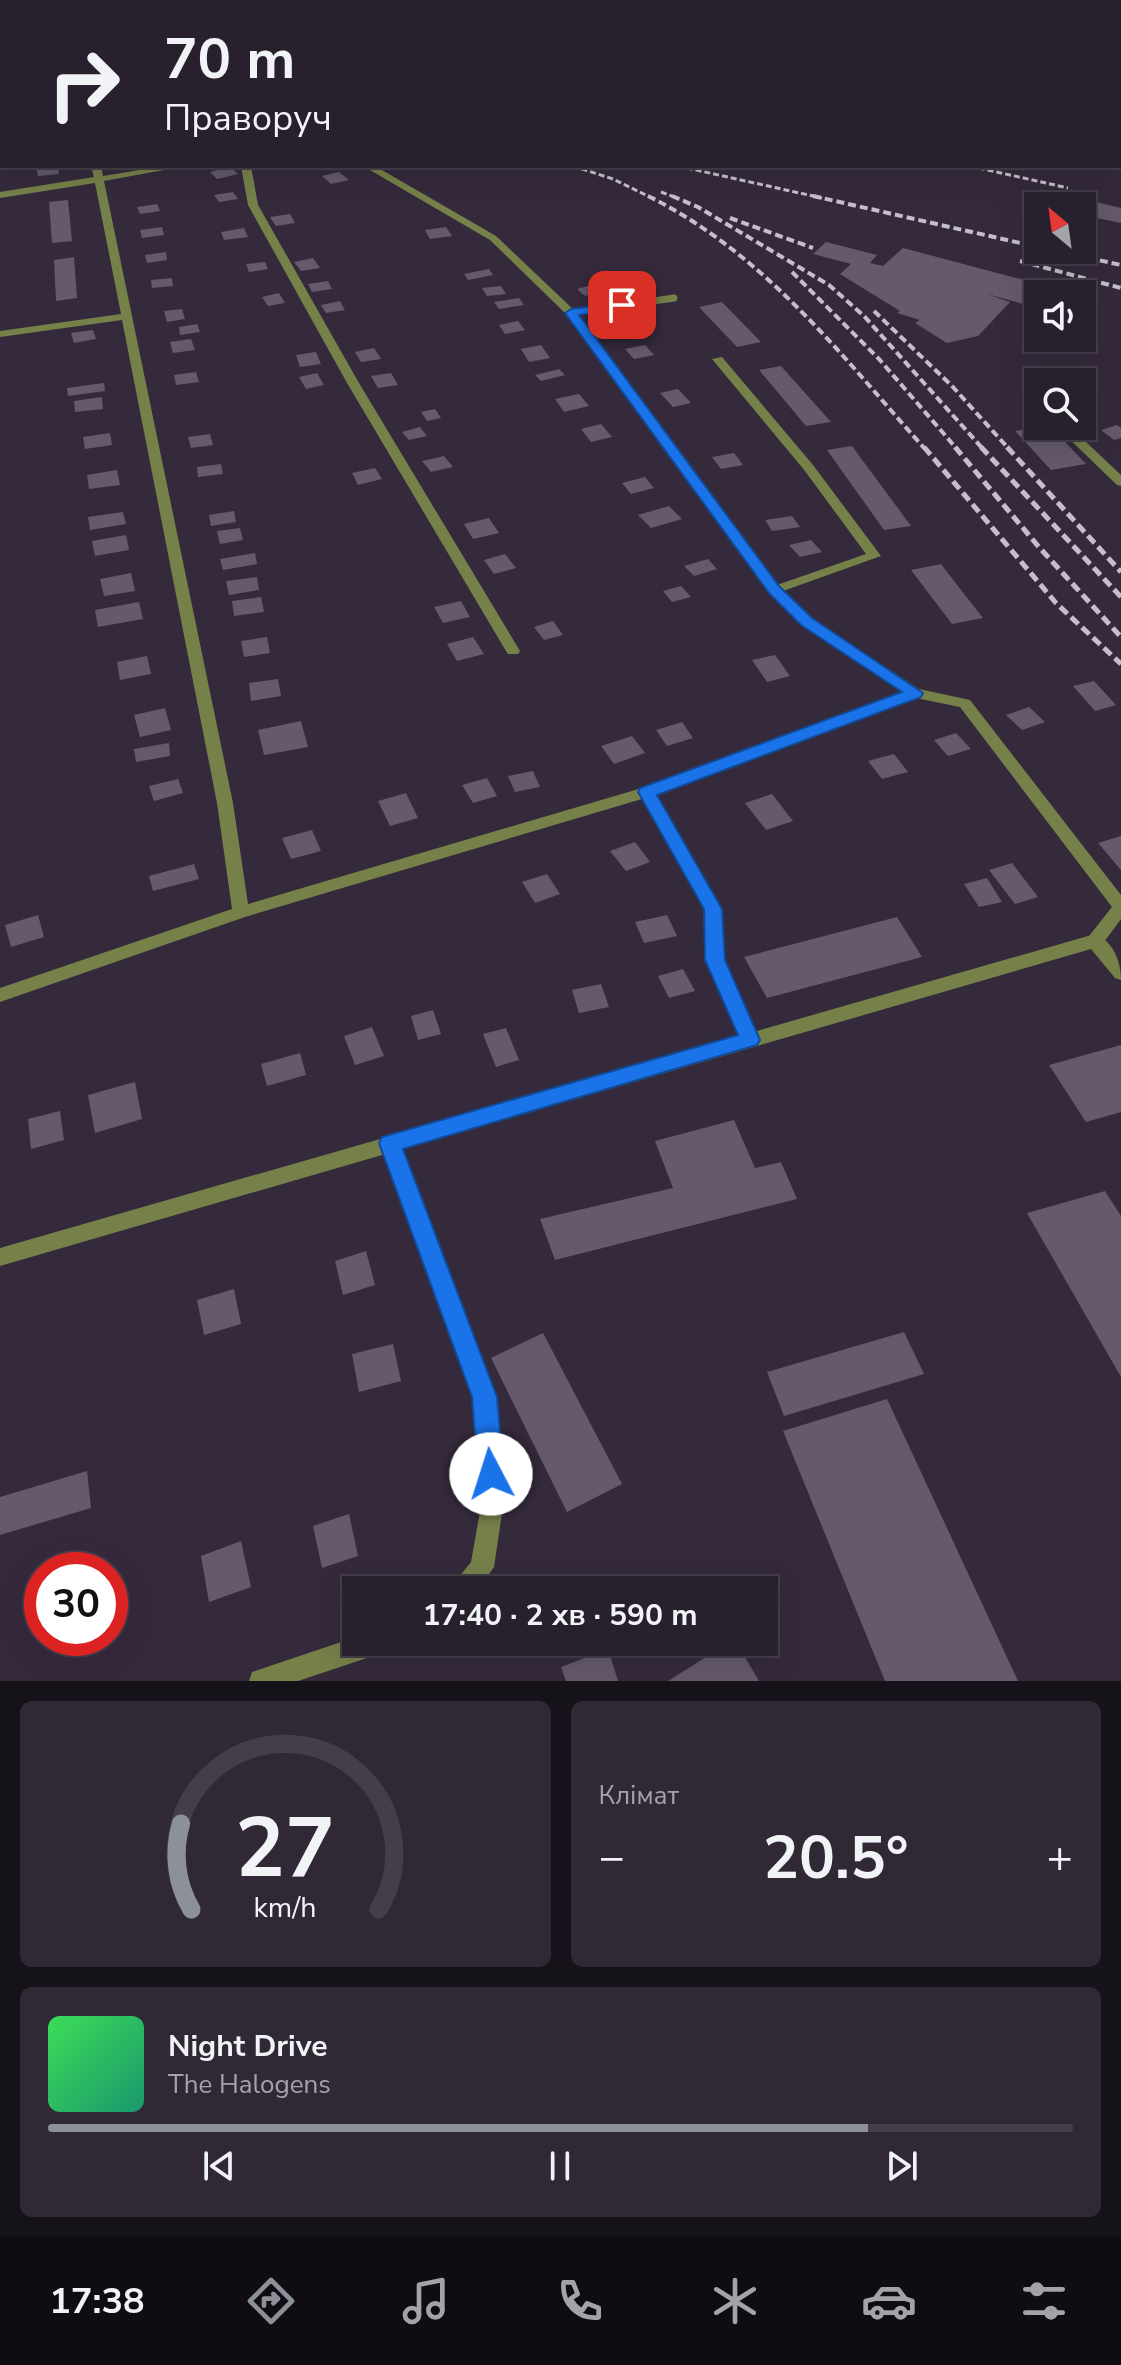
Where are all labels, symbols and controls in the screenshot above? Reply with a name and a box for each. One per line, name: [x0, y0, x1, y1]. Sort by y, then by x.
text: 70 m: [164, 21, 295, 98]
icon: right: [32, 32, 136, 136]
text: Праворуч: [164, 94, 332, 143]
north arrow: [1024, 192, 1096, 264]
map controls: [1024, 192, 1096, 440]
pin: [588, 271, 656, 339]
button: sound: [1024, 280, 1096, 352]
icon: arrive: [600, 283, 644, 327]
button: search: [1024, 368, 1096, 440]
position arrow: [449, 1432, 533, 1516]
speed limit sign: 30: [24, 1552, 128, 1656]
text: 17:40 · 2 хв · 590 m: [422, 1595, 698, 1636]
text: Клімат: [599, 1778, 679, 1813]
text: 27: [235, 1792, 335, 1905]
text: 20.5°: [763, 1817, 909, 1899]
text: −: [599, 1828, 625, 1888]
text: +: [1047, 1828, 1073, 1888]
text: km/h: [254, 1888, 317, 1927]
text: Night Drive: [168, 2026, 327, 2067]
text: The Halogens: [168, 2067, 331, 2102]
icon: previous: [197, 2144, 241, 2188]
icon: pause: [538, 2144, 582, 2188]
icon: next: [880, 2144, 924, 2188]
icon: directions: [243, 2273, 299, 2329]
icon: music: [398, 2273, 454, 2329]
icon: phone: [552, 2273, 608, 2329]
icon: climate: [707, 2273, 763, 2329]
icon: car: [861, 2273, 917, 2329]
icon: filters: [1016, 2273, 1072, 2329]
text: 17:38: [49, 2277, 145, 2326]

